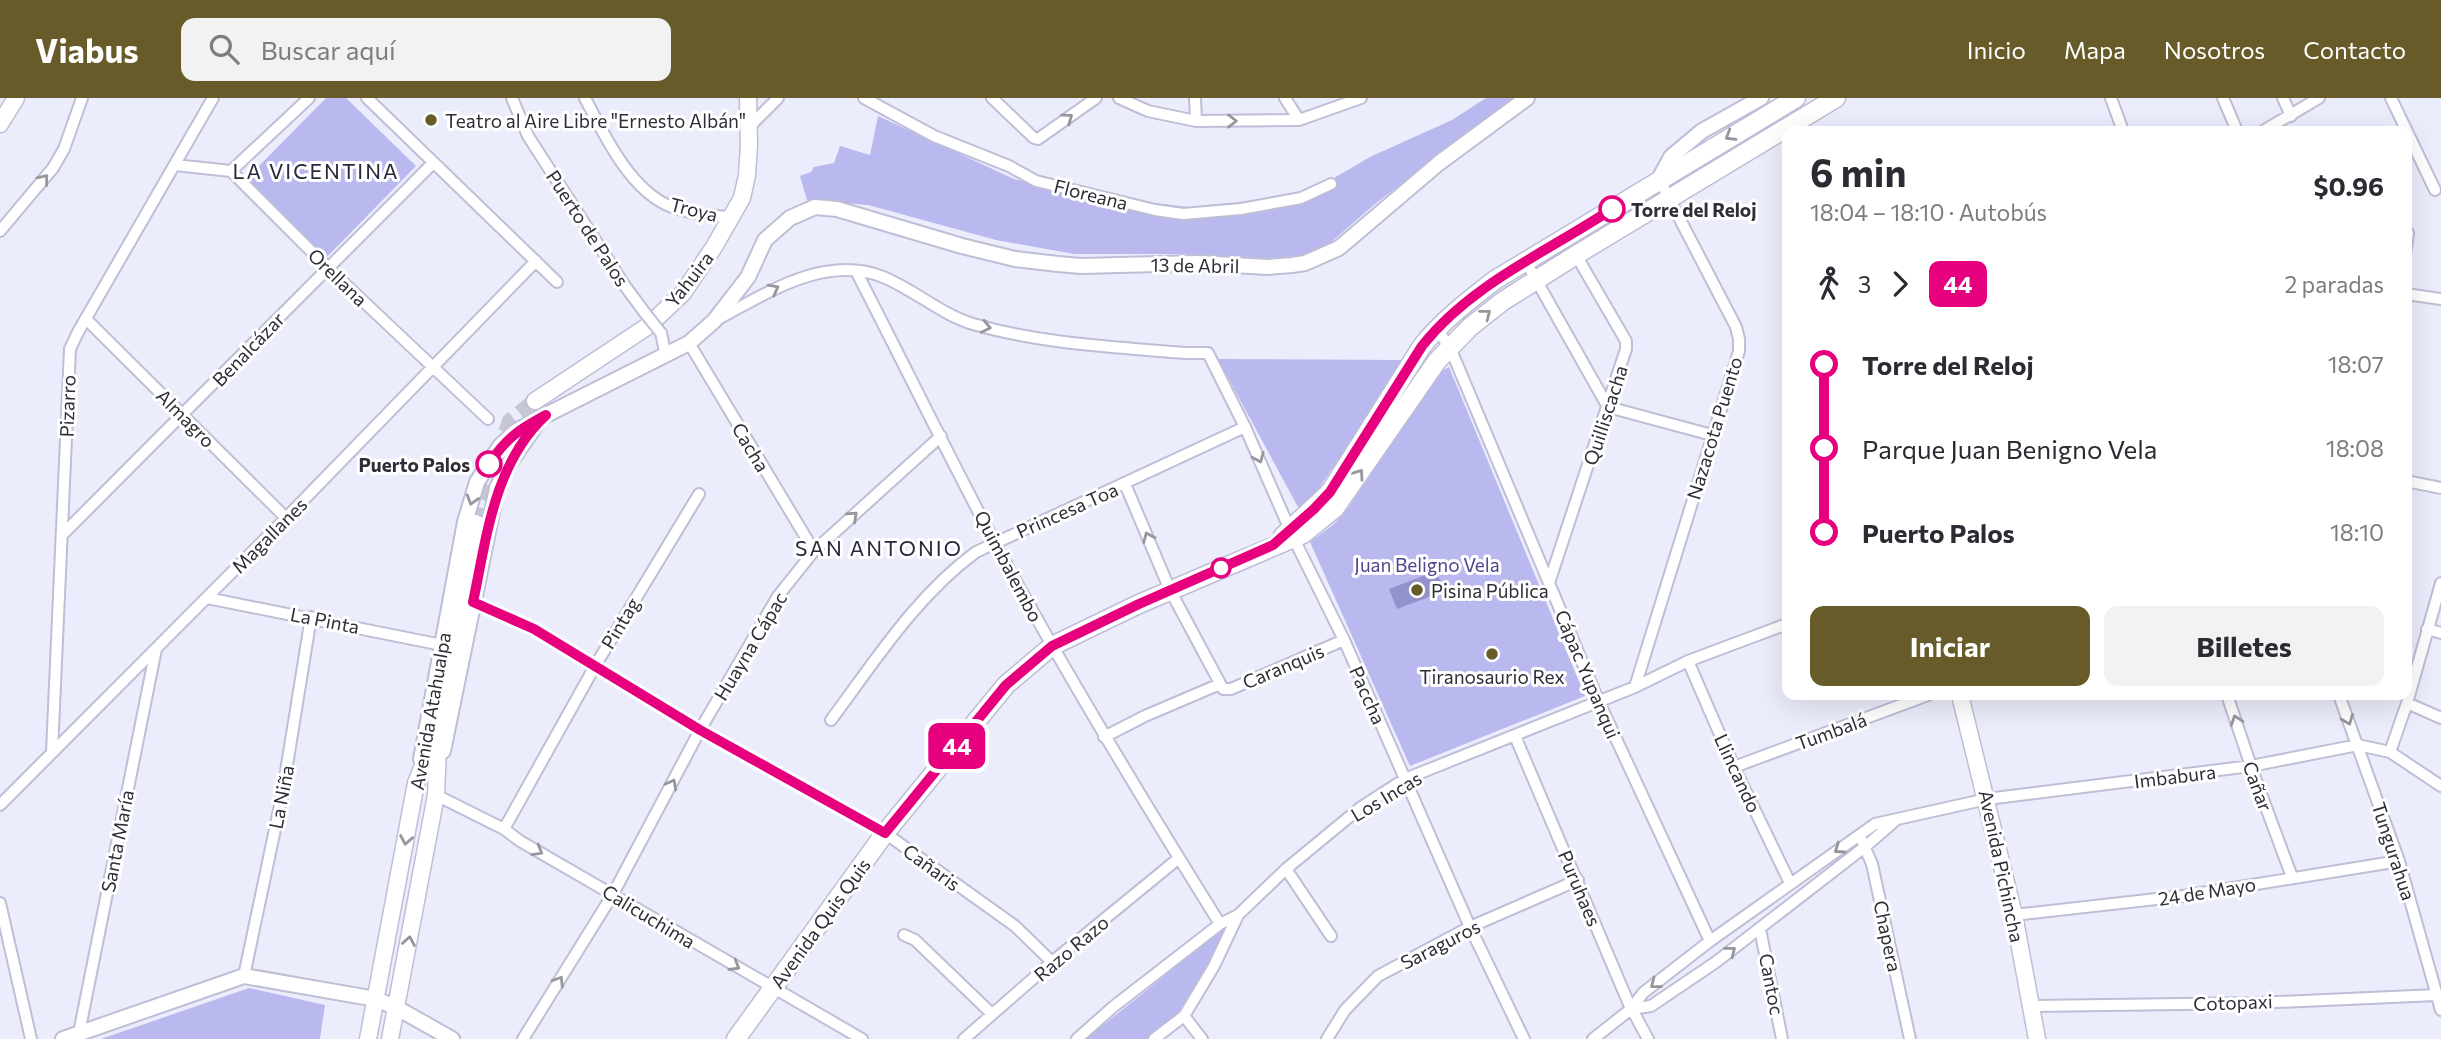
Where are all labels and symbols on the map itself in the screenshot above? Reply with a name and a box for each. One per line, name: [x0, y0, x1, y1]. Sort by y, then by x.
place label: Teatro al Aire Libre "Ernesto Albán": [445, 109, 746, 132]
marker: Teatro al Aire Libre "Ernesto Albán": [423, 112, 439, 128]
one-way arrow: [1228, 113, 1238, 129]
one-way arrow: [1060, 114, 1073, 126]
one-way arrow: [1725, 128, 1738, 141]
district label: LA VICENTINA: [232, 158, 400, 183]
street label: Puerto de Palos: [542, 166, 634, 290]
street label: Floreana: [1052, 174, 1130, 214]
one-way arrow: [36, 175, 48, 188]
street label: Troya: [668, 192, 720, 226]
marker: Torre del Reloj: [1599, 196, 1625, 222]
place label: Torre del Reloj: [1631, 198, 1756, 221]
street label: Orellana: [304, 243, 372, 311]
street label: Yahuira: [660, 247, 718, 311]
street label: 13 de Abril: [1150, 253, 1240, 277]
one-way arrow: [767, 284, 779, 297]
street label: Benalcázar: [207, 307, 289, 391]
one-way arrow: [1479, 310, 1491, 323]
one-way arrow: [980, 319, 992, 333]
street label: Nazacota Puento: [1681, 354, 1747, 502]
street label: Quilliscacha: [1578, 362, 1632, 468]
street label: Pizarro: [54, 374, 80, 438]
street label: Almagro: [152, 384, 220, 452]
street label: Cacha: [727, 418, 775, 476]
marker: Puerto Palos: [476, 451, 502, 477]
one-way arrow: [1251, 451, 1265, 463]
place label: Puerto Palos: [359, 453, 470, 476]
one-way arrow: [1351, 469, 1363, 482]
street label: Princesa Toa: [1013, 477, 1121, 543]
street label: Magallanes: [227, 493, 311, 577]
one-way arrow: [465, 493, 480, 505]
street label: Quimbalembo: [970, 506, 1048, 626]
one-way arrow: [845, 512, 858, 524]
one-way arrow: [1142, 532, 1156, 545]
district label: SAN ANTONIO: [795, 535, 963, 560]
park label: Juan Beligno Vela: [1354, 553, 1500, 576]
unlabelled marker: [1211, 558, 1231, 578]
place label: Pisina Pública: [1431, 579, 1549, 602]
marker: Pisina Pública: [1409, 582, 1425, 598]
street label: Huayna Cápac: [709, 588, 791, 704]
street label: Pintag: [596, 593, 644, 653]
street label: La Pinta: [289, 602, 361, 638]
street label: Cápac Yupanqui: [1551, 606, 1625, 742]
street label: Avenida Atahualpa: [405, 630, 455, 792]
street label: Caranquis: [1239, 639, 1327, 693]
marker: Tiranosaurio Rex: [1484, 646, 1500, 662]
street label: Paccha: [1345, 662, 1391, 728]
place label: Tiranosaurio Rex: [1419, 665, 1565, 688]
street label: Tumbalá: [1792, 708, 1870, 754]
one-way arrow: [2340, 713, 2354, 725]
one-way arrow: [2230, 715, 2244, 727]
line badge: 44: [926, 723, 988, 769]
street label: Llincando: [1710, 730, 1766, 816]
street label: Cañar: [2238, 758, 2278, 814]
street label: Imbabura: [2133, 760, 2217, 792]
street label: La Niña: [264, 763, 298, 831]
street label: Los Incas: [1346, 766, 1426, 826]
one-way arrow: [664, 778, 677, 791]
street label: Santa María: [96, 788, 138, 894]
street label: Avenida Pichincha: [1975, 788, 2029, 944]
street label: Tungurahua: [2367, 799, 2421, 903]
one-way arrow: [399, 834, 414, 846]
street label: Cañaris: [899, 839, 965, 895]
one-way arrow: [1834, 841, 1847, 853]
one-way arrow: [531, 843, 544, 856]
street label: Puruhaes: [1554, 847, 1606, 929]
street label: Avenida Quis Quis: [765, 853, 875, 993]
street label: 24 de Mayo: [2157, 872, 2257, 910]
street label: Calicuchima: [598, 879, 700, 953]
street label: Chapera: [1869, 898, 1907, 974]
street label: Razo Razo: [1029, 910, 1113, 986]
street label: Saraguros: [1396, 914, 1484, 974]
one-way arrow: [401, 935, 416, 947]
one-way arrow: [1724, 946, 1736, 959]
street label: Cantoc: [1755, 951, 1789, 1017]
one-way arrow: [727, 958, 740, 971]
one-way arrow: [1651, 975, 1663, 988]
one-way arrow: [551, 976, 564, 989]
street label: Cotopaxi: [2193, 989, 2273, 1015]

